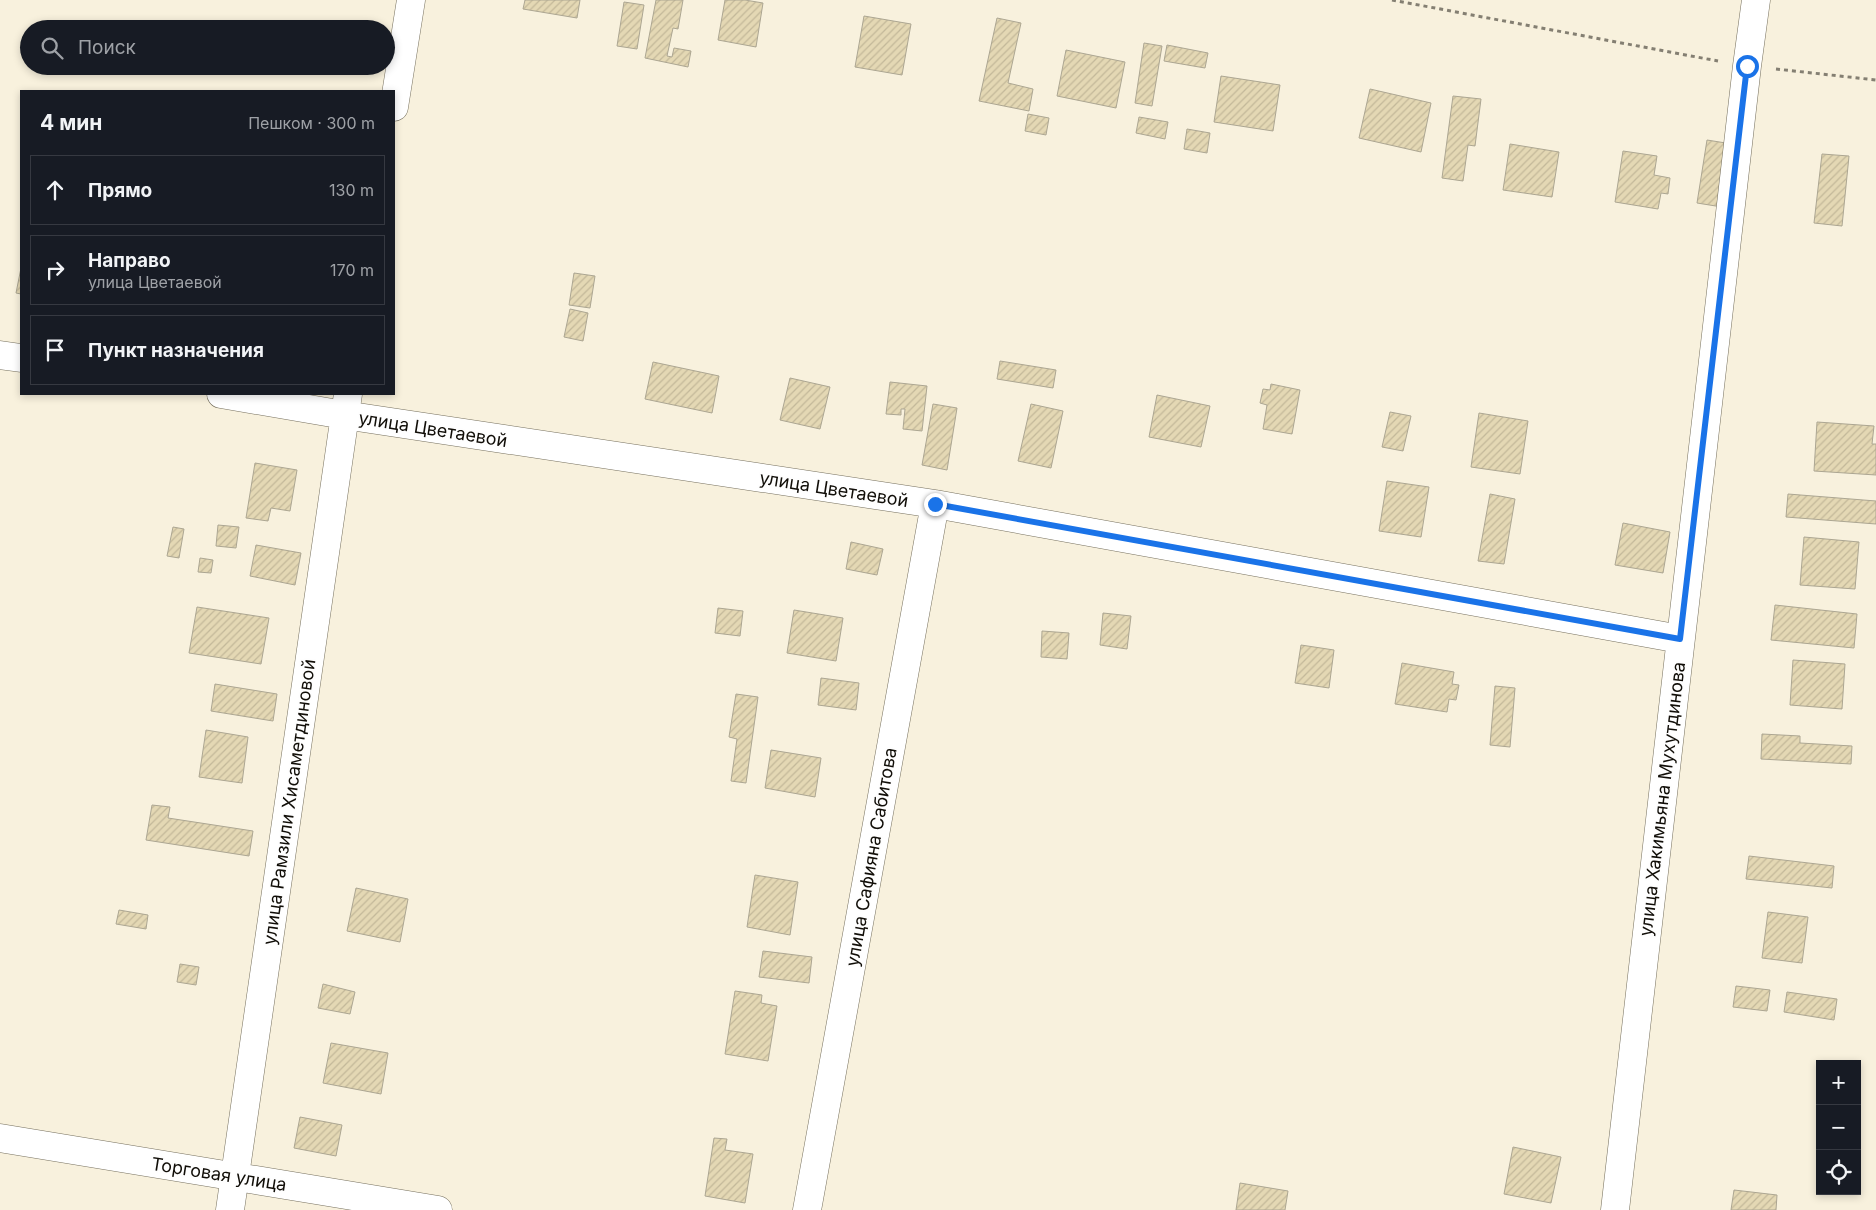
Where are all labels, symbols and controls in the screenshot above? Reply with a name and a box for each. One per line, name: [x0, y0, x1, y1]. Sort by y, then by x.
search box: [20, 20, 395, 75]
icon: search: [38, 34, 66, 62]
text: Поиск: [78, 36, 136, 59]
route start: [1736, 55, 1759, 78]
text: 4 мин: [40, 110, 102, 135]
text: Пешком · 300 m: [248, 113, 375, 133]
icon: ahead: [41, 176, 69, 204]
text: Прямо: [88, 179, 152, 202]
text: 130 m: [329, 180, 374, 200]
text: Направо: [88, 249, 171, 272]
icon: right: [41, 256, 69, 284]
text: 170 m: [330, 260, 374, 280]
text: улица Цветаевой: [88, 272, 222, 292]
icon: arrive: [41, 336, 69, 364]
text: Пункт назначения: [88, 339, 264, 362]
street label: улица Цветаевой: [357, 407, 509, 451]
street label: улица Цветаевой: [758, 467, 910, 511]
route end: [924, 493, 947, 516]
street label: улица Рамзили Хисаметдиновой: [259, 658, 319, 946]
street label: улица Хакимьяна Мухутдинова: [1635, 661, 1689, 937]
street label: улица Сафияна Сабитова: [841, 746, 901, 968]
map controls: [1816, 1060, 1861, 1195]
button: +: [1816, 1060, 1861, 1105]
button: −: [1816, 1105, 1861, 1150]
button: locate: [1816, 1150, 1861, 1195]
street label: Торговая улица: [150, 1153, 288, 1195]

